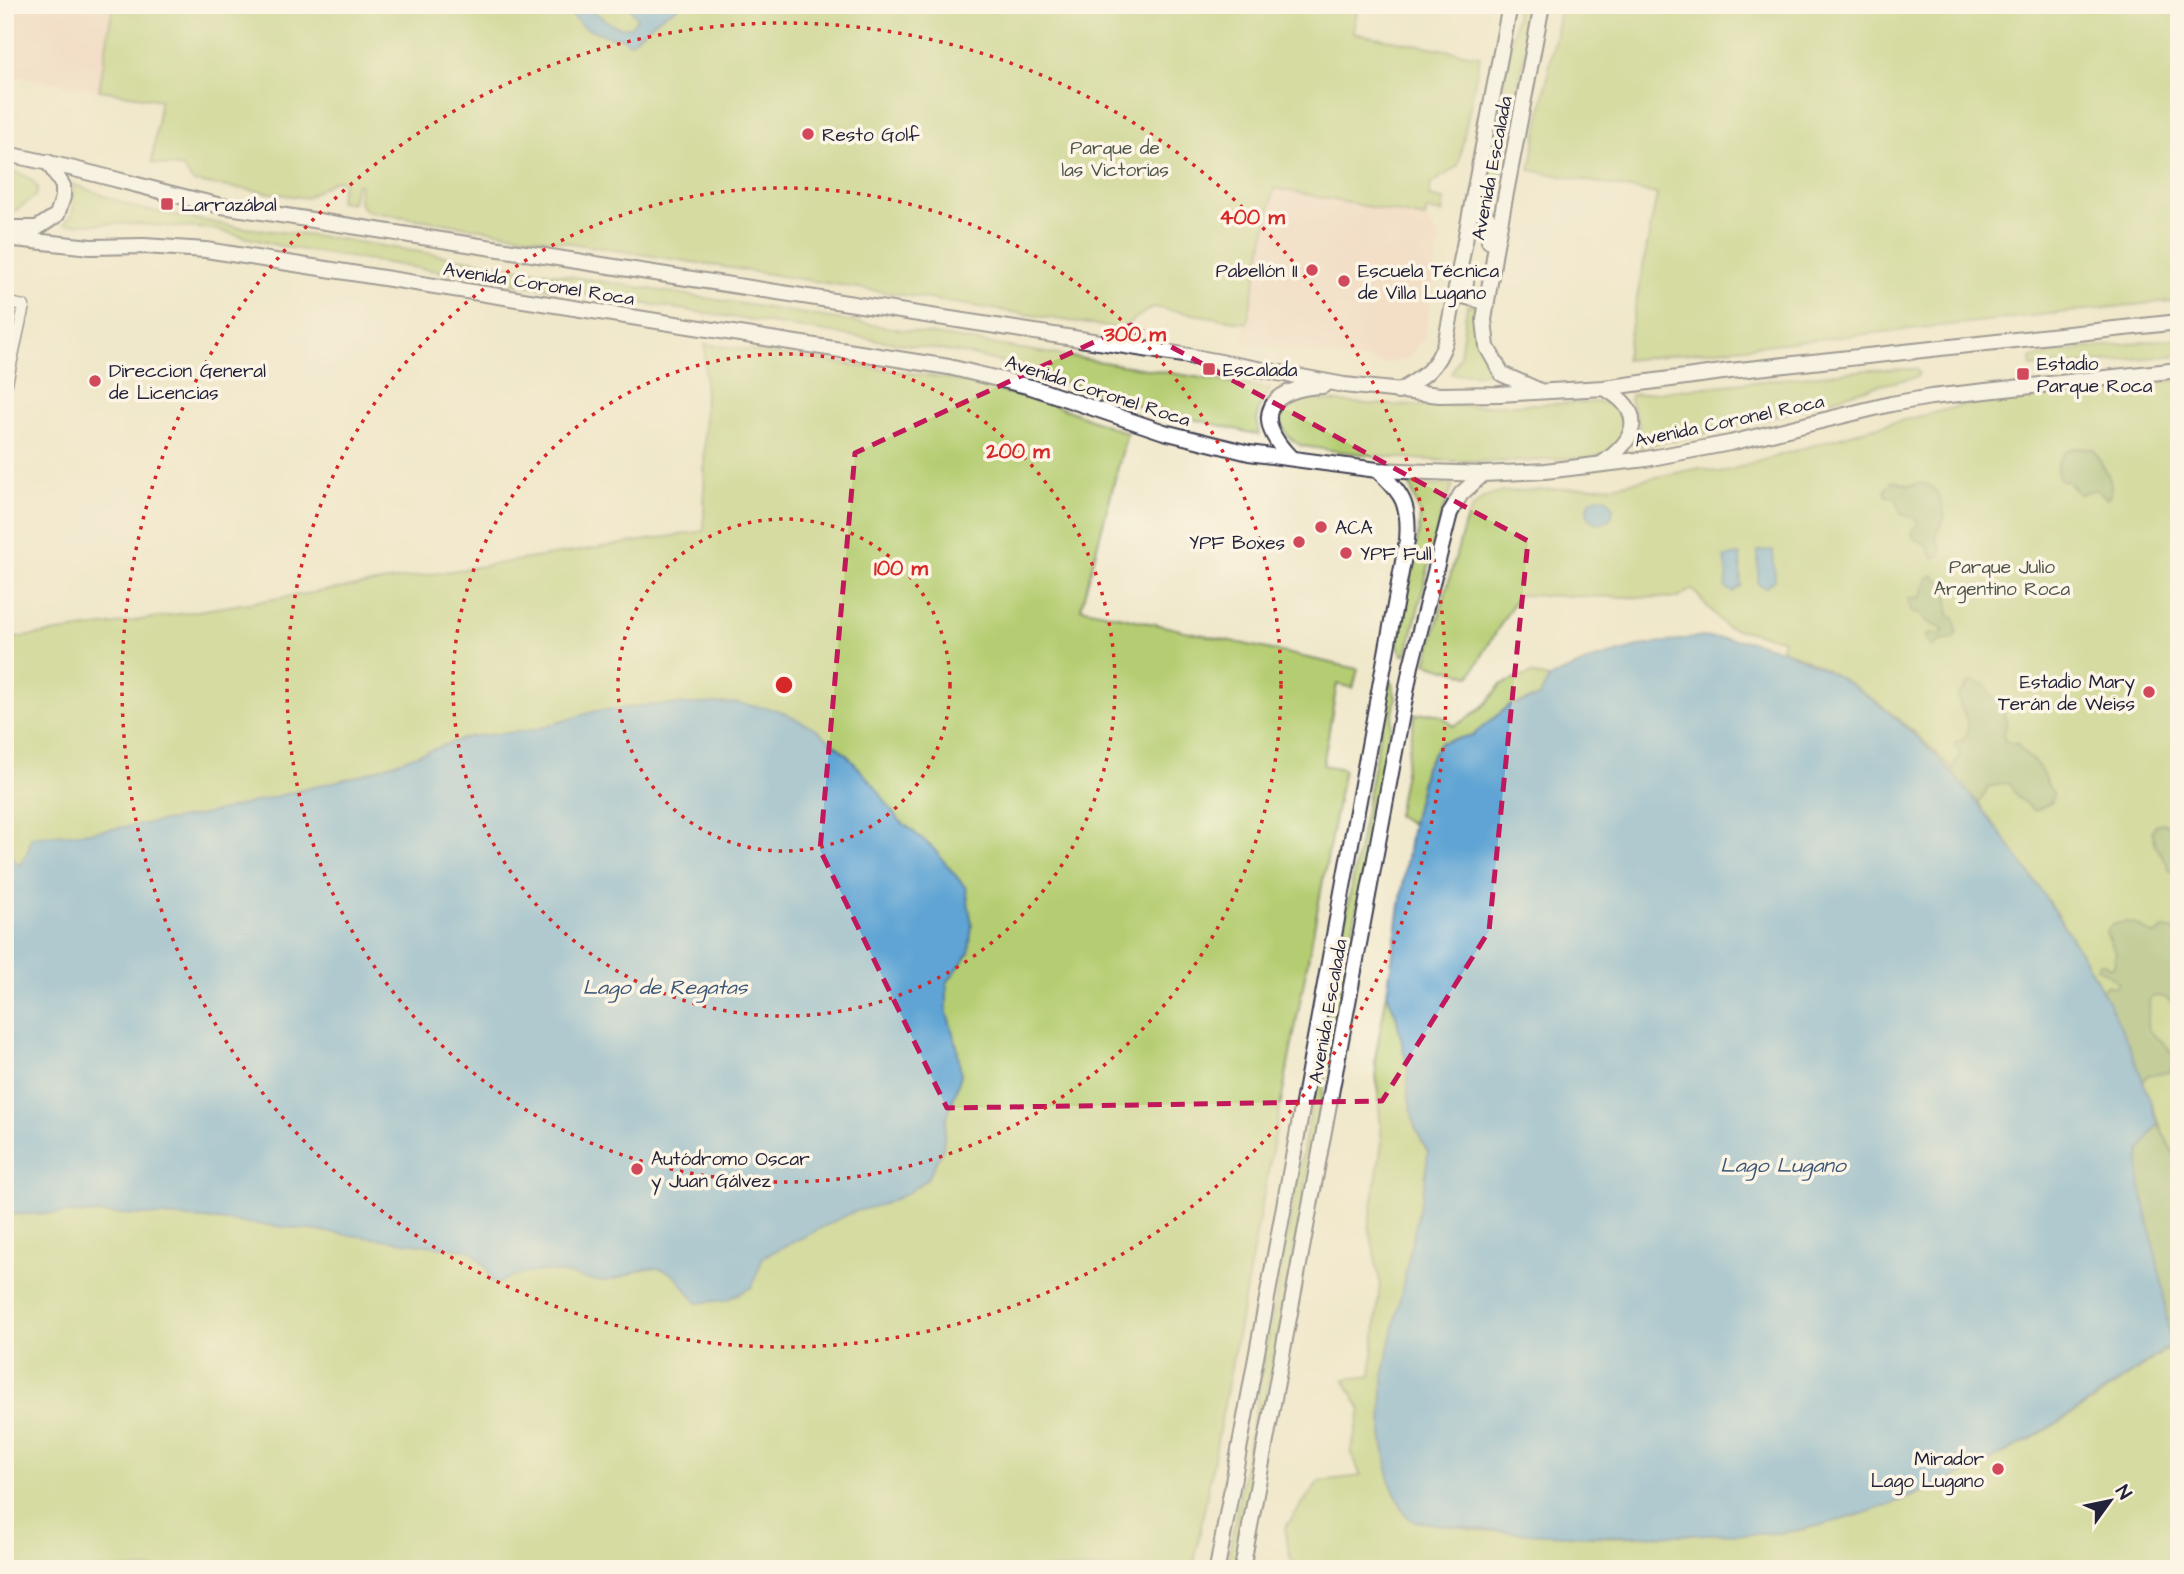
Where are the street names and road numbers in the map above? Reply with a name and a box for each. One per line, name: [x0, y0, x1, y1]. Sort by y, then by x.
street label: Avenida Escalada: [1465, 94, 1520, 243]
street label: Avenida Coronel Roca: [441, 256, 637, 313]
street label: Avenida Coronel Roca: [1001, 349, 1194, 434]
street label: Avenida Coronel Roca: [1632, 388, 1827, 455]
street label: Avenida Escalada: [1302, 937, 1355, 1086]

